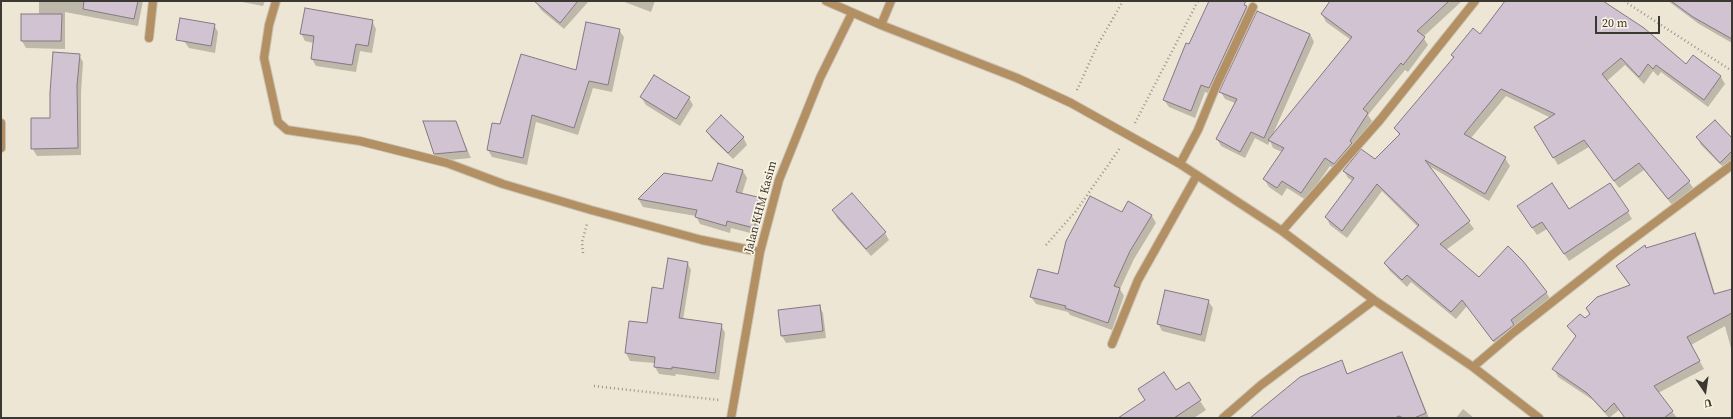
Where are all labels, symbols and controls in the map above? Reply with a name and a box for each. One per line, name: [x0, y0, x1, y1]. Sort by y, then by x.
scale bar: [1597, 8, 1662, 34]
text: 20 m: [1602, 15, 1628, 31]
street label: Jalan KHM Kasim: [742, 159, 780, 255]
north arrow: [1685, 371, 1725, 411]
text: U: [1702, 395, 1713, 411]

